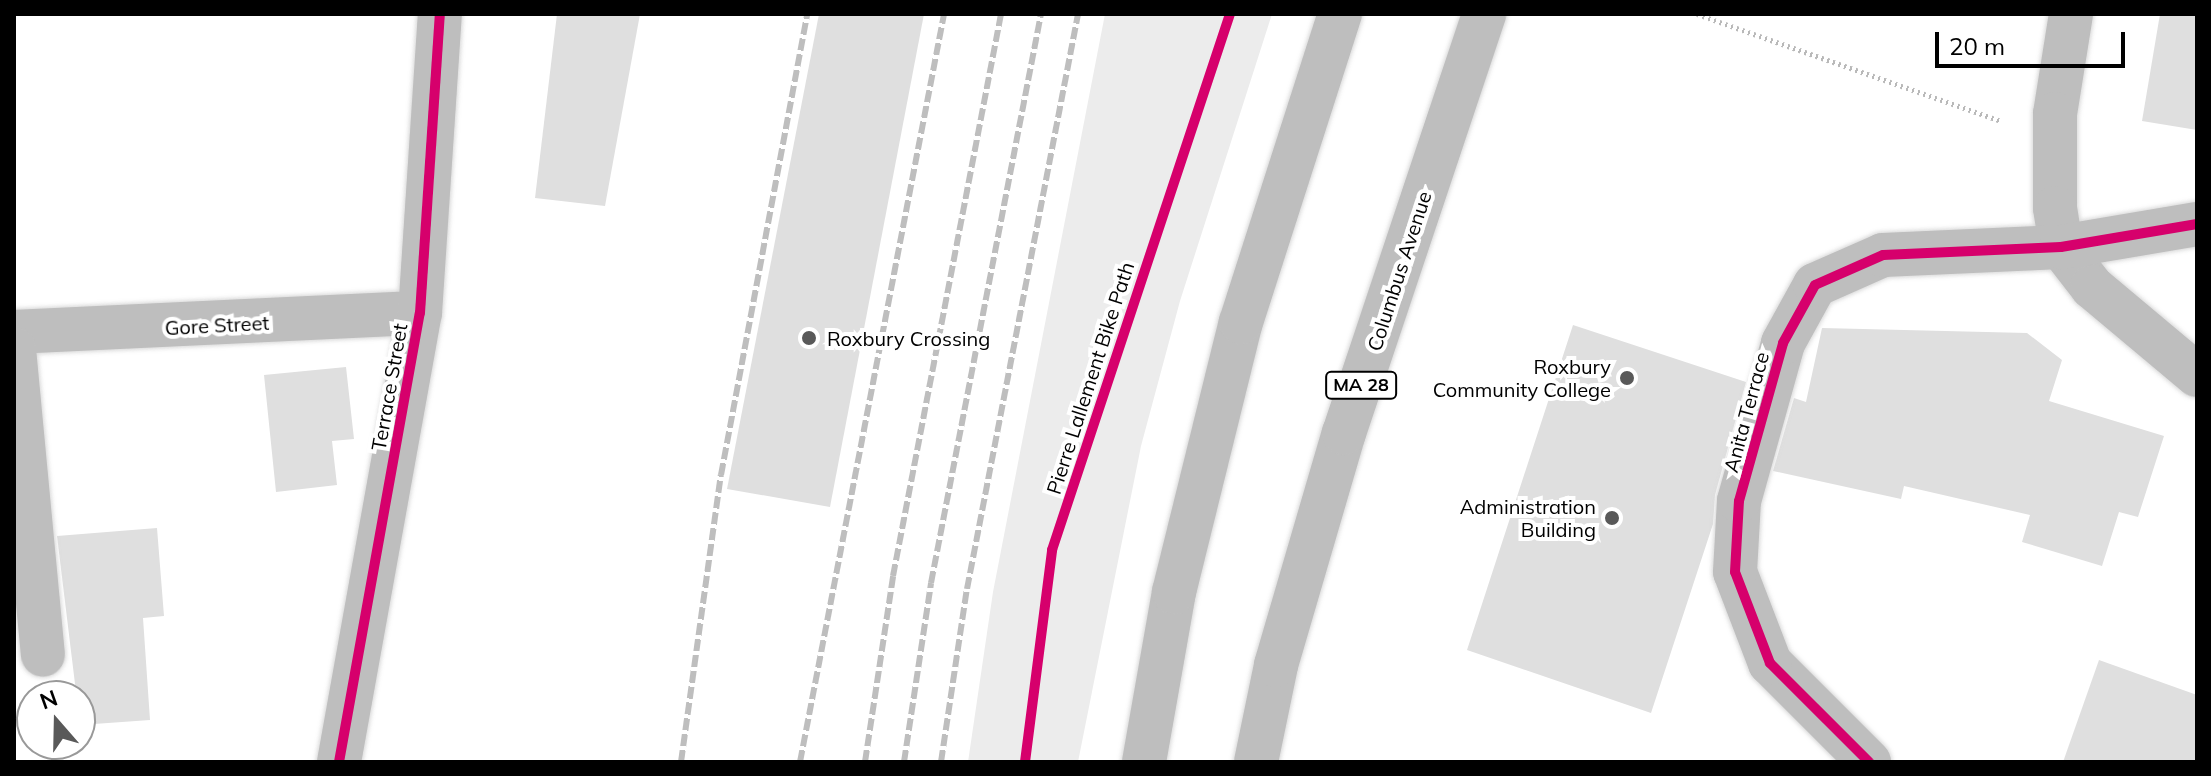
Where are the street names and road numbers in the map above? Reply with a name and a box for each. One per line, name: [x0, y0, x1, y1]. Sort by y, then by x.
street label: Columbus Avenue: [1362, 188, 1436, 354]
street label: Pierre Lallement Bike Path: [1041, 259, 1139, 497]
street label: Gore Street: [164, 310, 270, 340]
street label: Terrace Street: [366, 321, 412, 453]
street label: Anita Terrace: [1718, 349, 1774, 475]
road number: MA 28: [1325, 371, 1397, 399]

